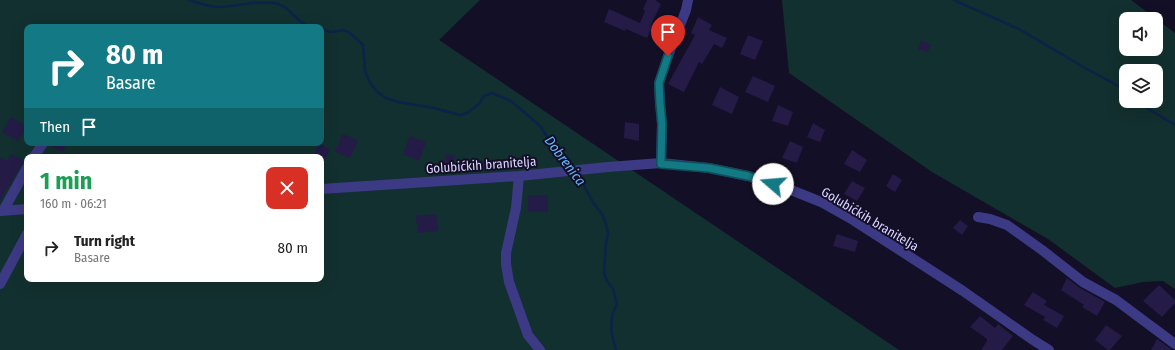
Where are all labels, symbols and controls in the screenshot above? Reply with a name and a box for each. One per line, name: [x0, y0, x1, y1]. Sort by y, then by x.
map controls: [1119, 12, 1163, 108]
button: sound: [1119, 12, 1163, 56]
pin: [651, 15, 685, 56]
icon: arrive: [657, 21, 679, 43]
text: 80 m: [106, 38, 163, 71]
icon: right: [40, 40, 92, 92]
button: layers: [1119, 64, 1163, 108]
text: Basare: [106, 72, 156, 94]
icon: arrive: [78, 116, 100, 138]
text: Then: [40, 118, 70, 136]
water label: Dobrenica: [541, 133, 589, 189]
street label: Golubićkih branitelja: [425, 154, 537, 176]
position arrow: [752, 163, 794, 205]
text: 1 min: [40, 167, 92, 195]
button: close: [266, 167, 308, 209]
street label: Golubićkih branitelja: [819, 184, 921, 254]
text: 160 m · 06:21: [40, 196, 107, 211]
text: Turn right: [74, 232, 135, 250]
icon: right: [40, 237, 62, 259]
text: 80 m: [278, 239, 308, 257]
text: Basare: [74, 250, 110, 265]

